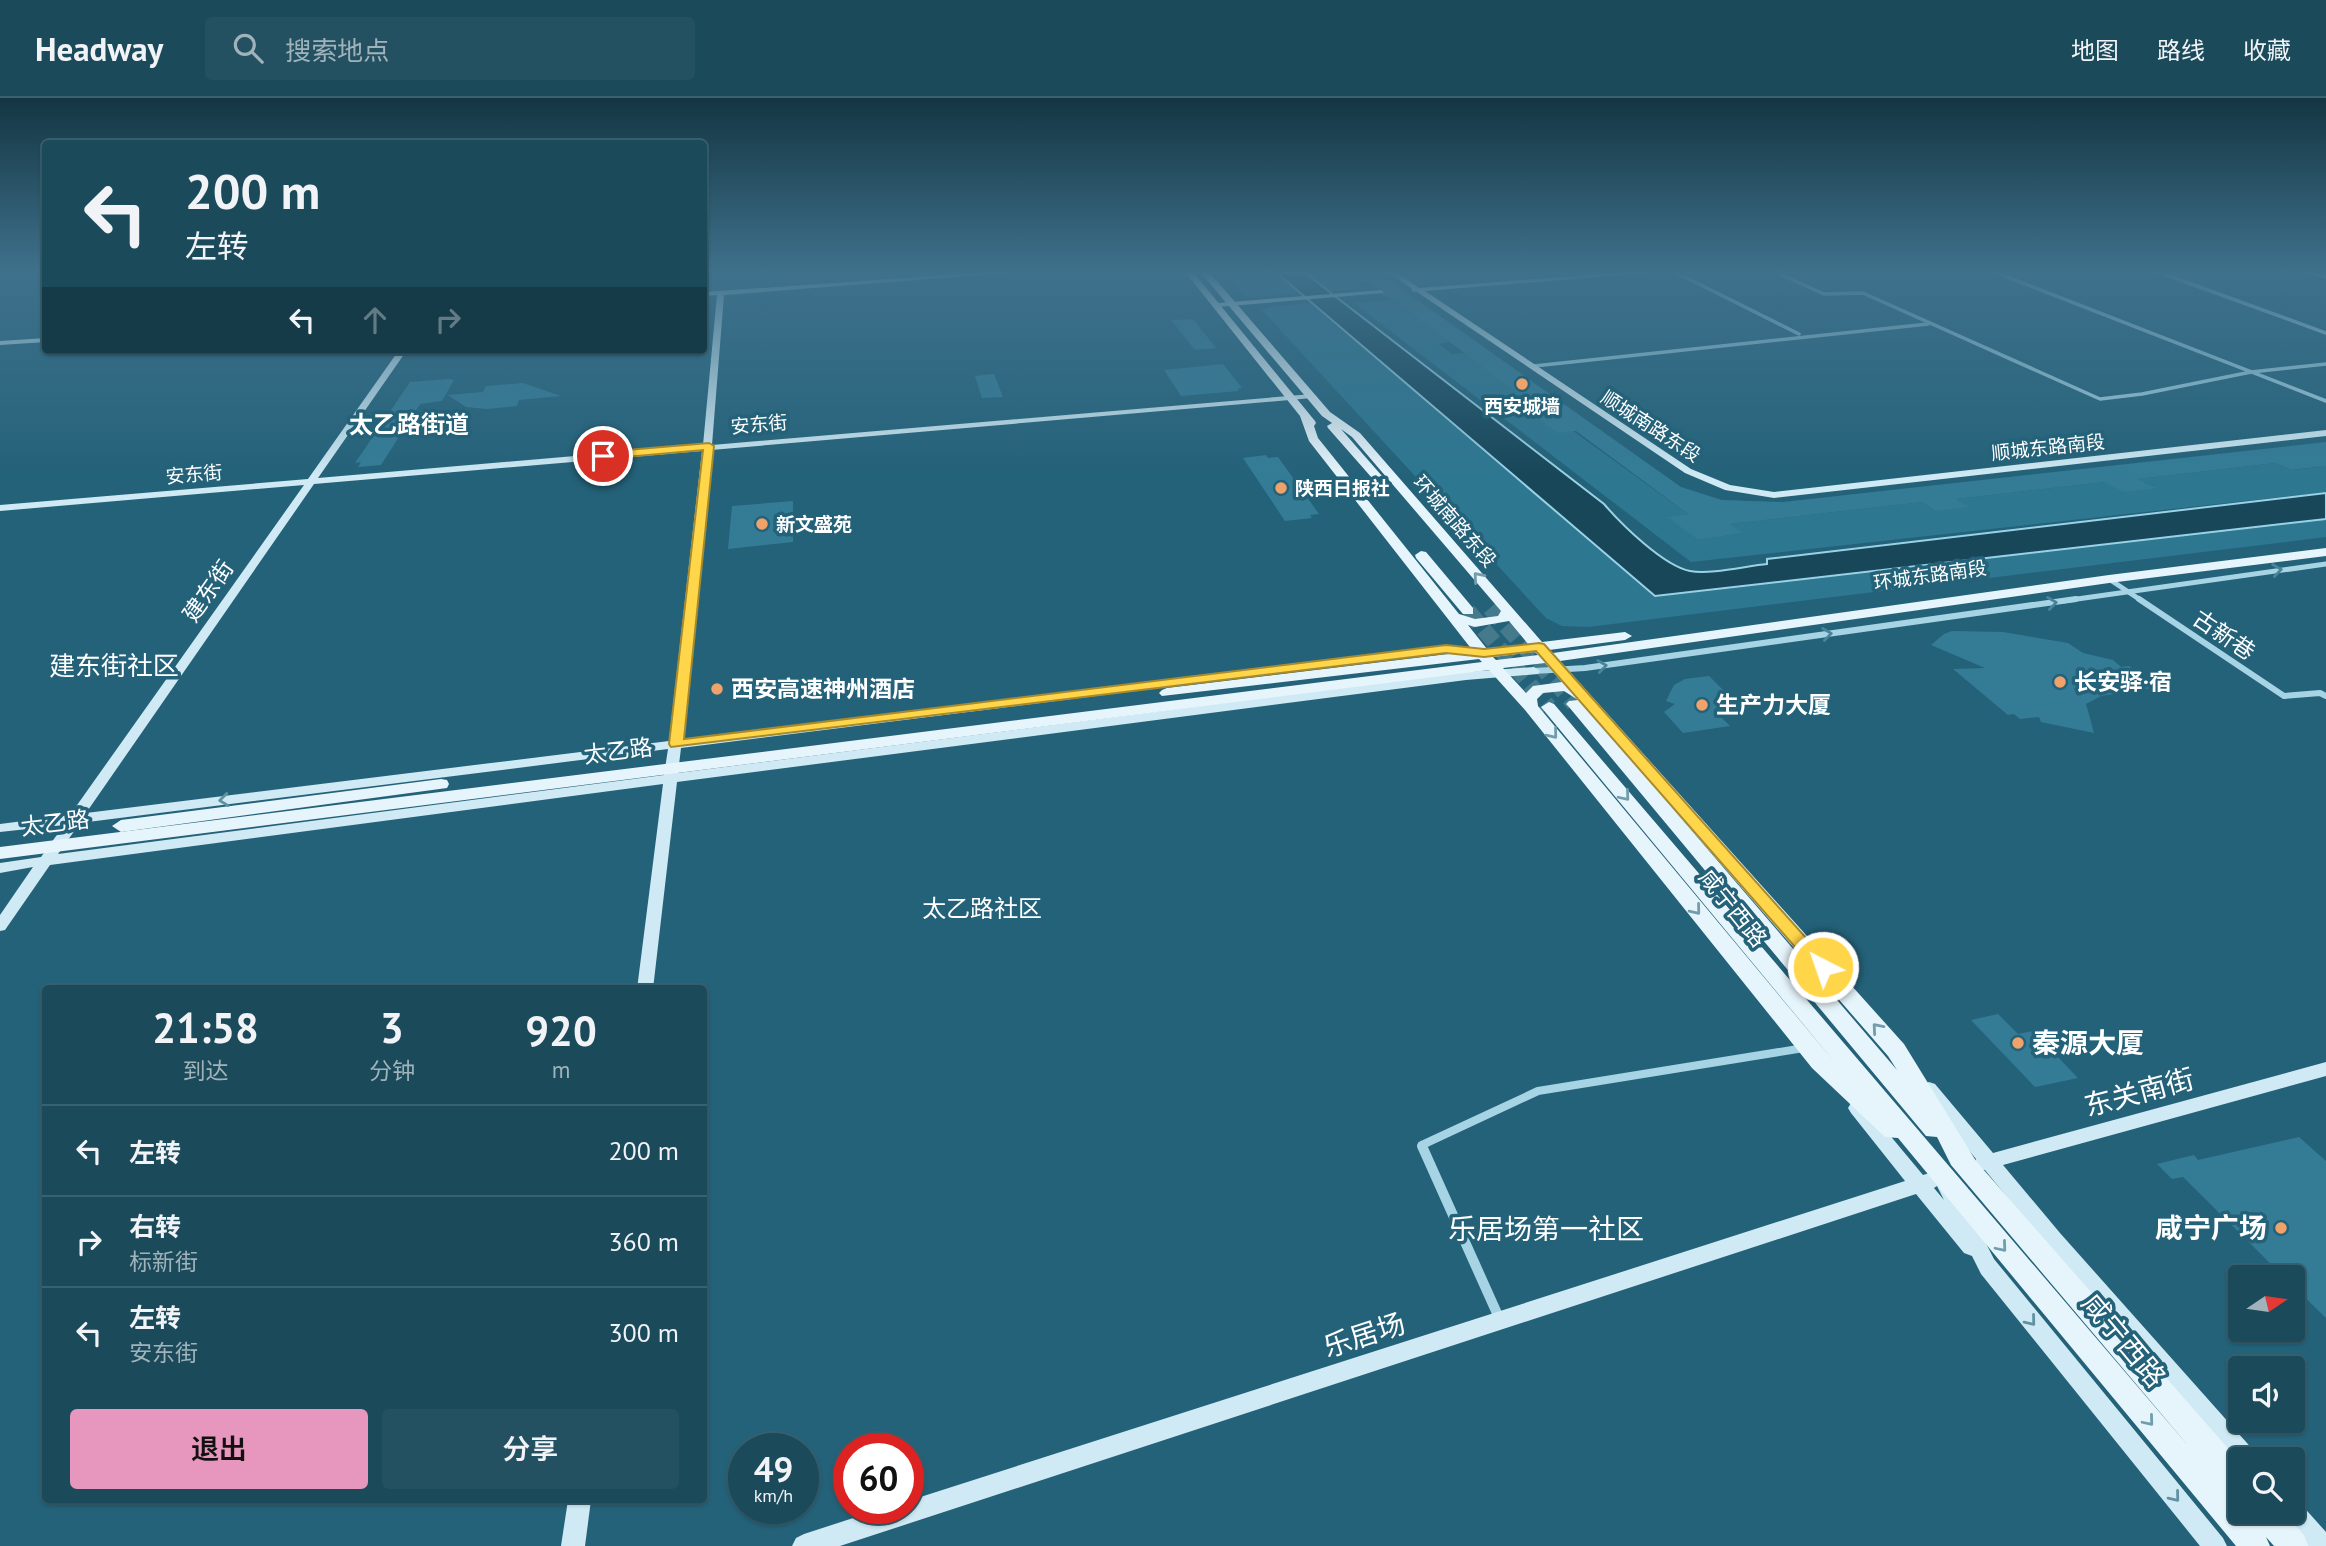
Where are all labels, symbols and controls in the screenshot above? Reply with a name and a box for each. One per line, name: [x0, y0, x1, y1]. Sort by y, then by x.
search box: [205, 17, 695, 80]
text: Headway: [35, 27, 163, 70]
icon: search: [229, 29, 267, 67]
text: 搜索地点: [285, 34, 389, 67]
text: 地图: [2071, 35, 2119, 66]
text: 路线: [2157, 35, 2205, 66]
text: 收藏: [2243, 35, 2291, 66]
text: 200 m: [185, 159, 320, 223]
icon: left: [70, 168, 161, 259]
text: 左转: [185, 225, 249, 267]
icon: left: [283, 301, 321, 339]
icon: ahead: [356, 301, 394, 339]
icon: right: [429, 301, 467, 339]
marker: 西安城墙: [1514, 376, 1530, 392]
street label: 顺城南路东段: [1597, 385, 1705, 467]
place label: 西安城墙: [1484, 394, 1560, 418]
district label: 太乙路街道: [349, 409, 469, 440]
street label: 安东街: [730, 410, 788, 438]
pin: [573, 426, 633, 486]
street label: 顺城东路南段: [1990, 429, 2106, 465]
icon: arrive: [584, 437, 622, 475]
street label: 安东街: [165, 460, 223, 488]
street label: 环城南路东段: [1409, 470, 1501, 572]
place label: 陕西日报社: [1295, 476, 1390, 500]
marker: 陕西日报社: [1273, 480, 1289, 496]
place label: 新文盛苑: [776, 512, 852, 536]
marker: 新文盛苑: [754, 516, 770, 532]
street label: 建东街: [176, 554, 239, 627]
street label: 环城东路南段: [1872, 555, 1988, 595]
one-way arrow: [2272, 563, 2283, 578]
one-way arrow: [1474, 572, 1486, 585]
one-way arrow: [2046, 596, 2058, 611]
street label: 古新巷: [2188, 603, 2261, 666]
one-way arrow: [1821, 627, 1833, 642]
district label: 建东街社区: [49, 649, 179, 682]
one-way arrow: [1596, 659, 1608, 674]
place label: 长安驿·宿: [2074, 667, 2172, 696]
place label: 西安高速神州酒店: [731, 674, 915, 703]
marker: 长安驿·宿: [2052, 674, 2068, 690]
marker: 西安高速神州酒店: [709, 681, 725, 697]
place label: 生产力大厦: [1716, 690, 1831, 719]
marker: 生产力大厦: [1694, 697, 1710, 713]
one-way arrow: [1544, 727, 1557, 739]
street label: 太乙路: [582, 732, 654, 769]
one-way arrow: [1617, 788, 1629, 801]
one-way arrow: [219, 793, 230, 808]
street label: 太乙路: [19, 804, 91, 841]
street label: 咸宁西路: [1693, 863, 1774, 953]
district label: 太乙路社区: [922, 893, 1042, 924]
one-way arrow: [1688, 903, 1701, 915]
position arrow: [1786, 930, 1860, 1004]
text: 21:58: [152, 1000, 259, 1055]
text: 3: [380, 1000, 404, 1055]
text: 920: [525, 1003, 597, 1058]
one-way arrow: [1873, 1023, 1885, 1036]
place label: 秦源大厦: [2032, 1024, 2144, 1061]
marker: 秦源大厦: [2010, 1035, 2026, 1051]
text: m: [552, 1055, 570, 1084]
text: 到达: [183, 1056, 229, 1085]
text: 分钟: [369, 1056, 415, 1085]
street label: 东关南街: [2080, 1059, 2198, 1124]
icon: left: [70, 1132, 108, 1170]
text: 200 m: [608, 1134, 679, 1167]
text: 左转: [129, 1136, 181, 1169]
place label: 咸宁广场: [2155, 1209, 2267, 1246]
text: 右转: [129, 1210, 181, 1243]
district label: 乐居场第一社区: [1448, 1210, 1644, 1247]
marker: 咸宁广场: [2273, 1220, 2289, 1236]
icon: right: [70, 1223, 108, 1261]
text: 360 m: [608, 1225, 679, 1258]
one-way arrow: [1994, 1239, 2006, 1252]
text: 标新街: [129, 1247, 198, 1276]
north arrow: [2228, 1265, 2305, 1342]
map controls: [2228, 1265, 2305, 1524]
street label: 咸宁西路: [2074, 1285, 2175, 1394]
text: 左转: [129, 1301, 181, 1334]
street label: 乐居场: [1318, 1304, 1410, 1365]
one-way arrow: [2023, 1313, 2036, 1325]
icon: left: [70, 1314, 108, 1352]
text: 300 m: [608, 1316, 679, 1349]
text: 安东街: [129, 1338, 198, 1367]
button: sound: [2228, 1356, 2305, 1433]
button: 退出: [70, 1409, 368, 1489]
button: 分享: [382, 1409, 679, 1489]
one-way arrow: [2141, 1413, 2153, 1426]
speed limit sign: 60: [833, 1433, 924, 1524]
text: 49: [754, 1446, 793, 1492]
button: search: [2228, 1447, 2305, 1524]
text: km/h: [754, 1484, 793, 1507]
one-way arrow: [2167, 1489, 2179, 1502]

